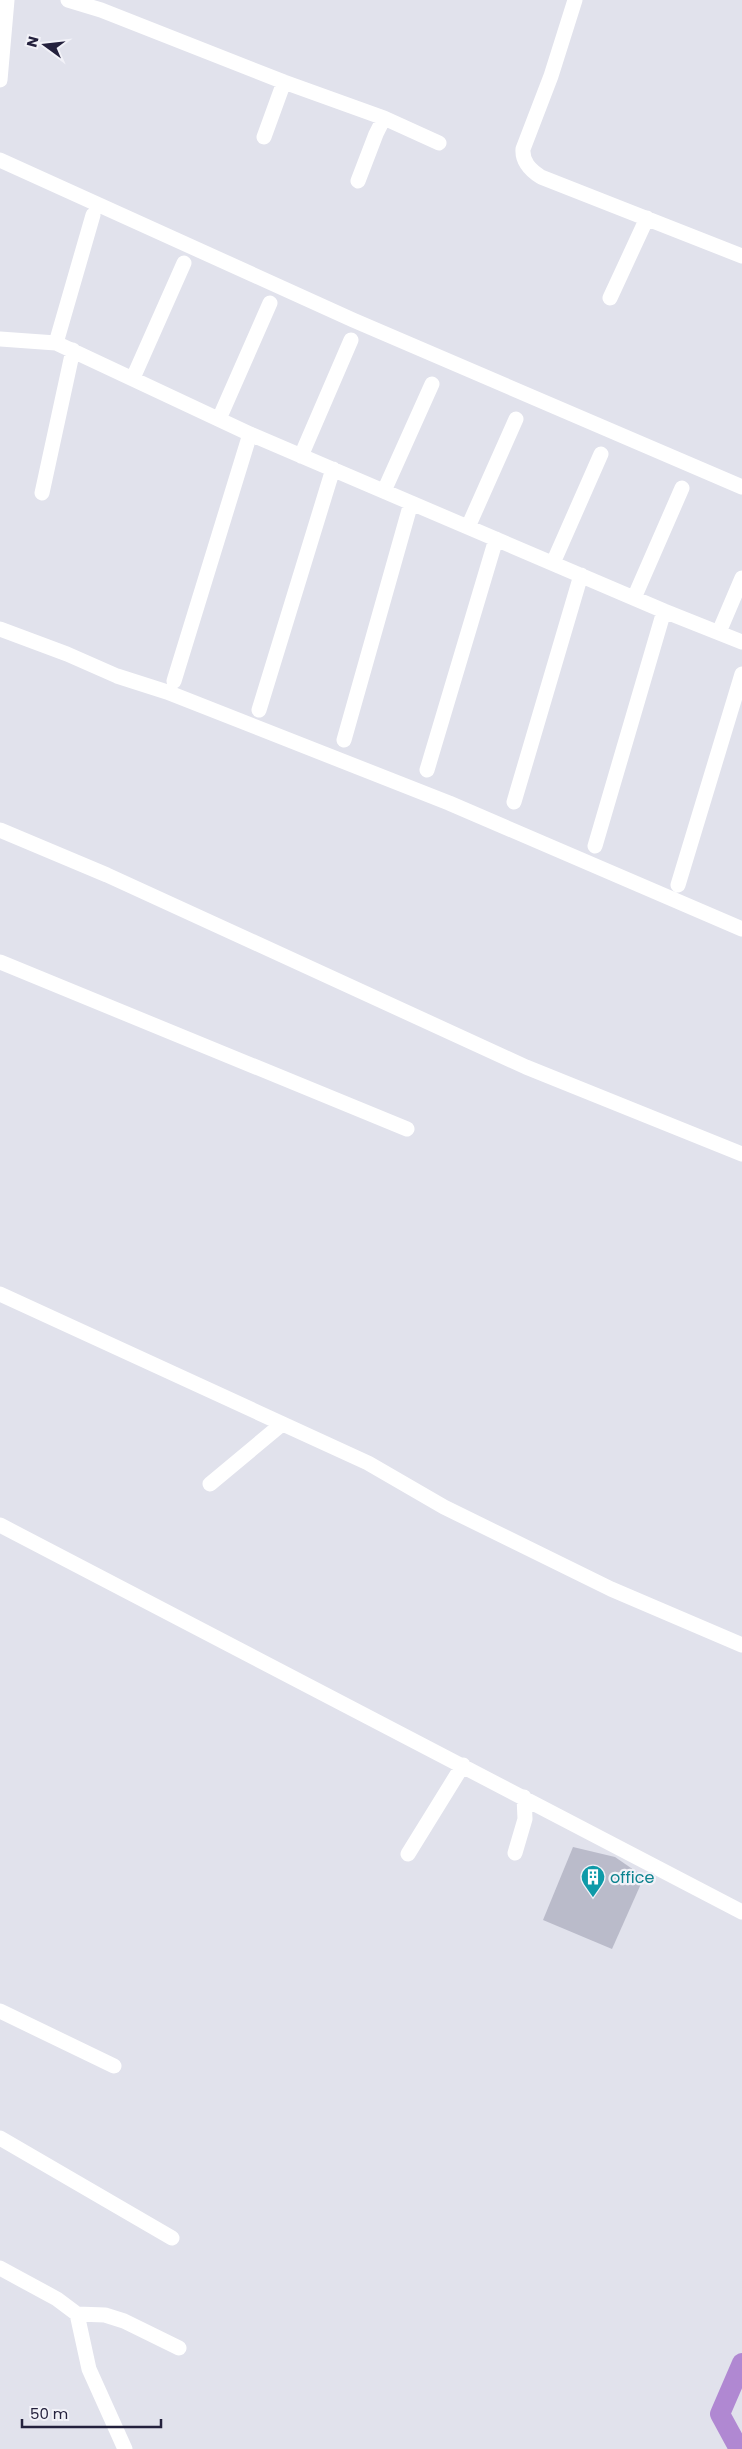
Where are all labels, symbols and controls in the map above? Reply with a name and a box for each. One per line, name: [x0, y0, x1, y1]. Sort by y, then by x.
north arrow: [20, 20, 70, 70]
text: N: [21, 34, 43, 49]
building icon: office: [580, 1864, 606, 1898]
place label: office: [610, 1866, 654, 1889]
scale bar: [22, 2396, 161, 2428]
text: 50 m: [30, 2403, 68, 2424]

